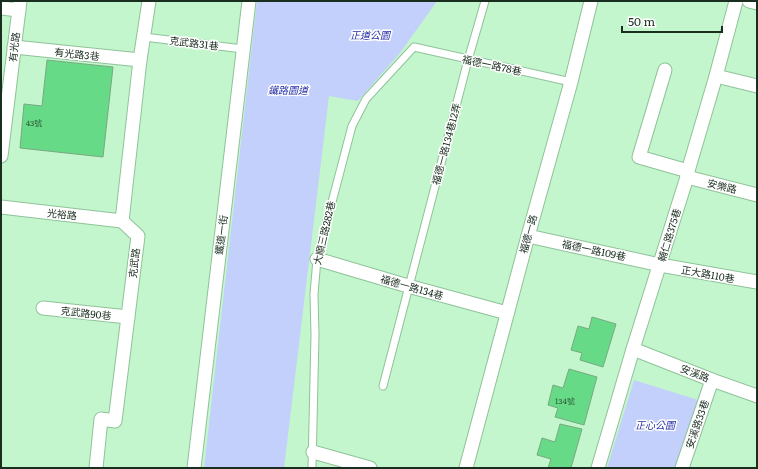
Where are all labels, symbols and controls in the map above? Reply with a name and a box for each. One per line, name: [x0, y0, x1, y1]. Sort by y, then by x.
scale bar: [622, 8, 722, 34]
text: 50 m: [628, 12, 655, 30]
park label: 正道公園: [350, 27, 392, 42]
street label: 有光路: [4, 31, 23, 63]
street label: 克武路31巷: [169, 32, 220, 53]
street label: 有光路3巷: [54, 44, 100, 63]
street label: 福德一路78巷: [461, 51, 523, 78]
park label: 鐵路園道: [268, 82, 310, 97]
street label: 福德一路134巷12弄: [427, 101, 464, 186]
house number: 43號: [26, 117, 42, 128]
street label: 安樂路: [706, 175, 738, 196]
street label: 大順三路282巷: [309, 199, 338, 266]
street label: 光裕路: [46, 204, 78, 223]
street label: 輔仁路375巷: [653, 206, 684, 263]
street label: 福德一路: [515, 213, 540, 255]
street label: 鐵道一街: [211, 214, 230, 256]
street label: 福德一路109巷: [561, 235, 627, 264]
street label: 克武路: [124, 247, 143, 279]
street label: 正大路110巷: [680, 261, 736, 286]
street label: 福德一路134巷: [379, 270, 445, 303]
street label: 克武路90巷: [60, 302, 112, 323]
street label: 安溪路: [678, 360, 712, 385]
house number: 134號: [555, 395, 575, 406]
street label: 安溪路33巷: [681, 397, 712, 450]
park label: 正心公園: [635, 417, 677, 432]

